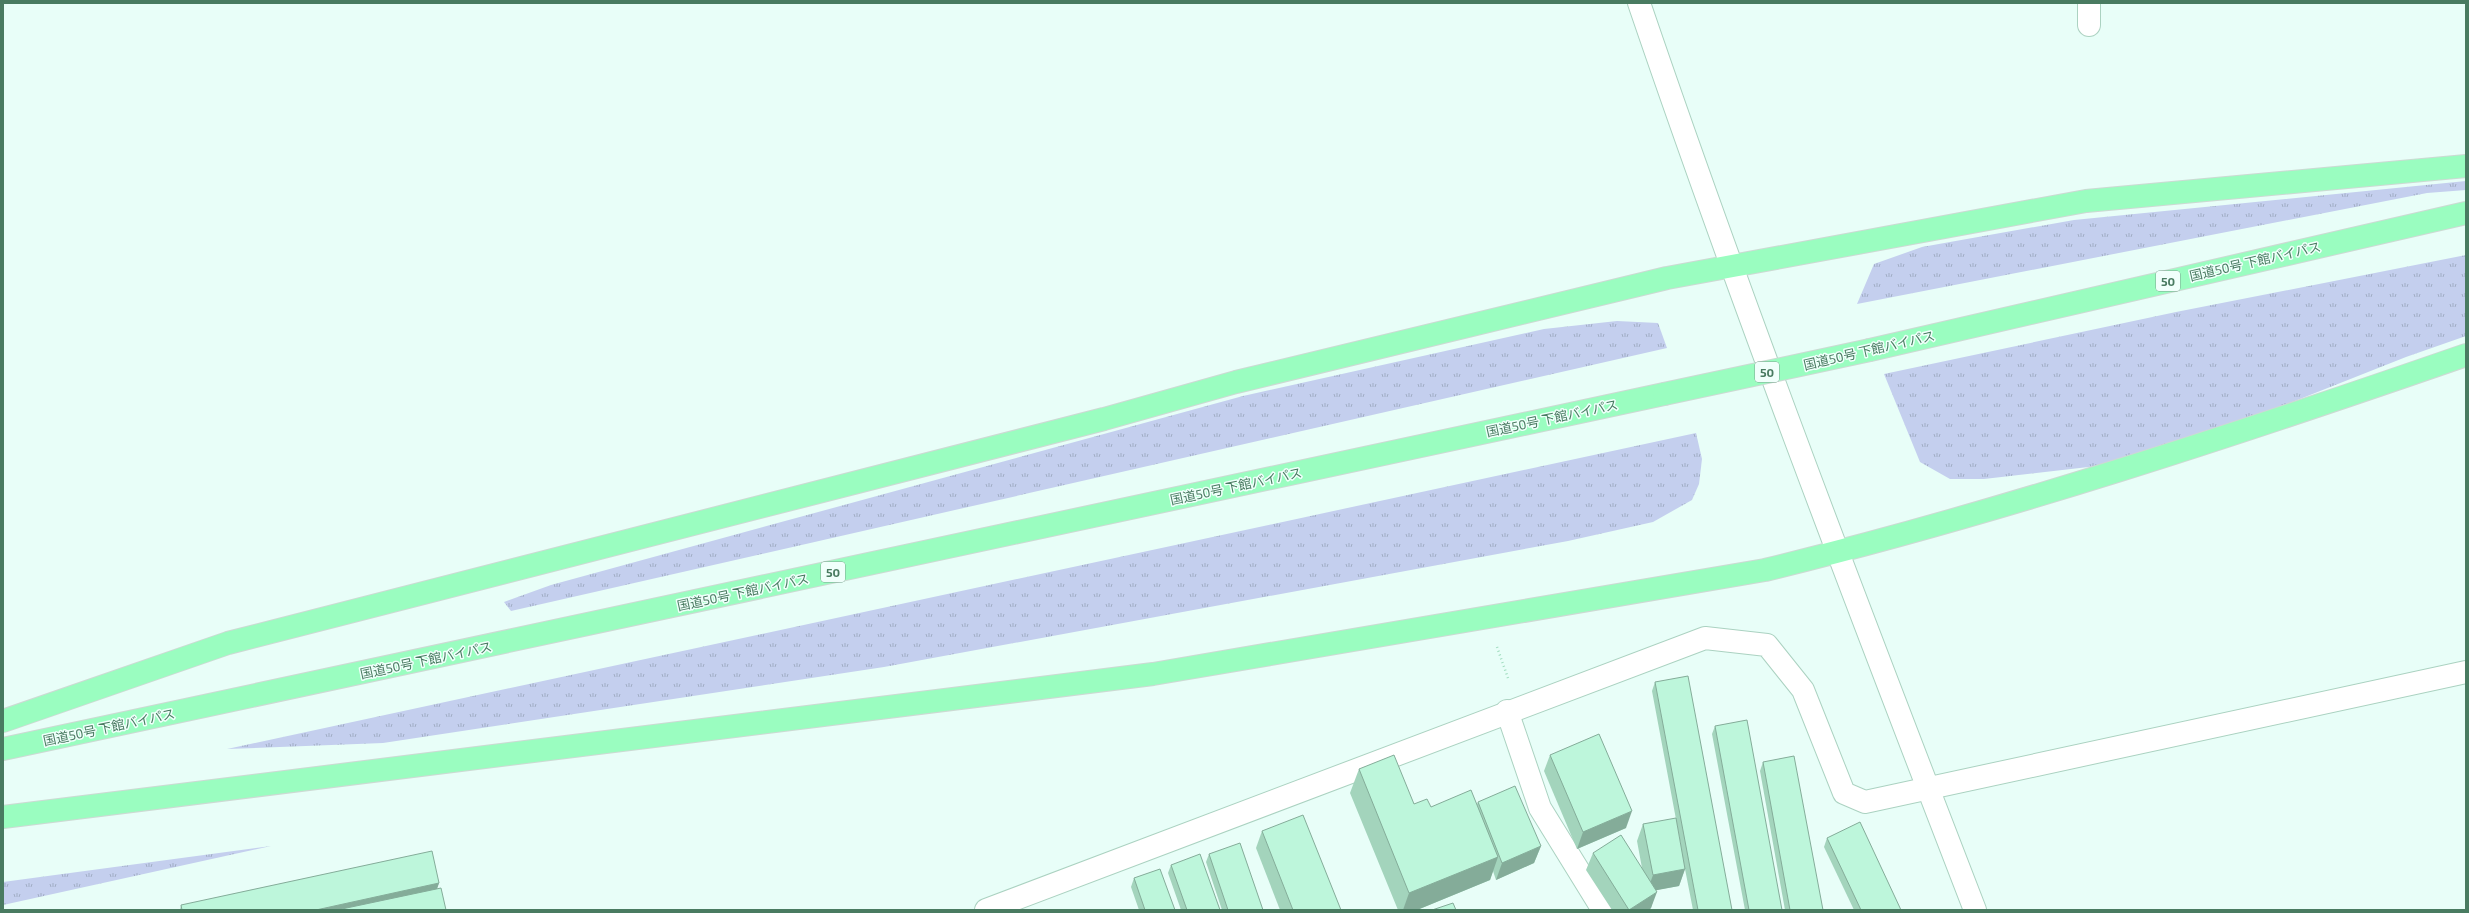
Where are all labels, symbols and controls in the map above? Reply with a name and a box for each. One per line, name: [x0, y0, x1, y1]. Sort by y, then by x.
street label: 国道50号 下館バイパス: [2188, 238, 2322, 284]
road number: 50: [2156, 271, 2180, 291]
street label: 国道50号 下館バイパス: [1802, 327, 1936, 373]
road number: 50: [1755, 362, 1779, 382]
street label: 国道50号 下館バイパス: [1485, 396, 1619, 440]
street label: 国道50号 下館バイパス: [1169, 464, 1303, 508]
road number: 50: [821, 562, 845, 582]
street label: 国道50号 下館バイパス: [676, 570, 810, 614]
street label: 国道50号 下館バイパス: [359, 638, 493, 682]
street label: 国道50号 下館バイパス: [42, 705, 176, 749]

